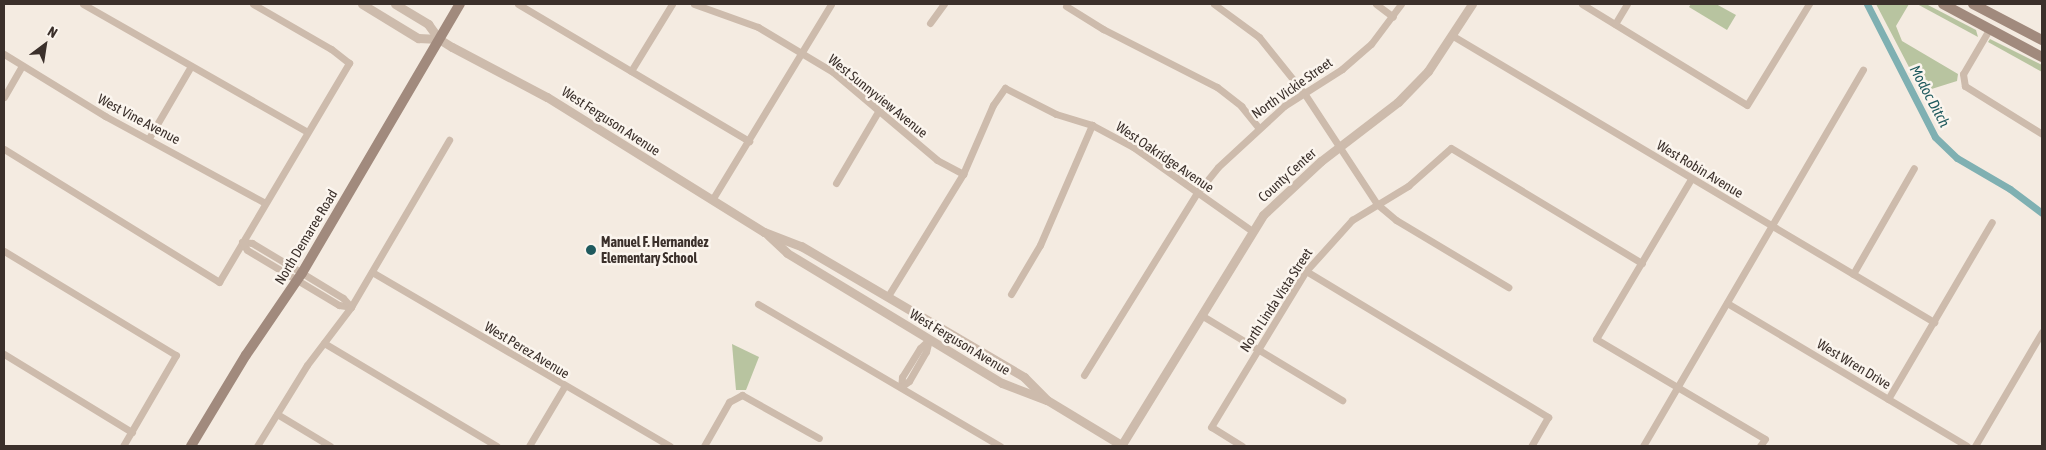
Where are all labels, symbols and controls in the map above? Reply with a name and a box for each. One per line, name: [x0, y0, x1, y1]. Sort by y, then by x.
north arrow: [20, 20, 70, 70]
text: N: [45, 23, 60, 41]
street label: West Sunnyview Avenue: [825, 51, 931, 141]
street label: North Vickie Street: [1248, 54, 1336, 122]
water label: Modoc Ditch: [1906, 62, 1954, 130]
street label: West Ferguson Avenue: [559, 83, 663, 159]
street label: West Vine Avenue: [95, 90, 183, 148]
street label: West Oakridge Avenue: [1113, 118, 1217, 196]
street label: West Robin Avenue: [1654, 137, 1746, 201]
street label: County Center: [1255, 145, 1319, 205]
street label: North Demaree Road: [271, 186, 341, 288]
place label: Manuel F. Hernandez Elementary School: [601, 234, 709, 266]
marker: Manuel F. Hernandez Elementary School: [585, 244, 597, 256]
street label: North Linda Vista Street: [1236, 245, 1316, 355]
street label: West Ferguson Avenue: [907, 305, 1013, 379]
street label: West Perez Avenue: [481, 318, 573, 382]
street label: West Wren Drive: [1814, 335, 1894, 393]

